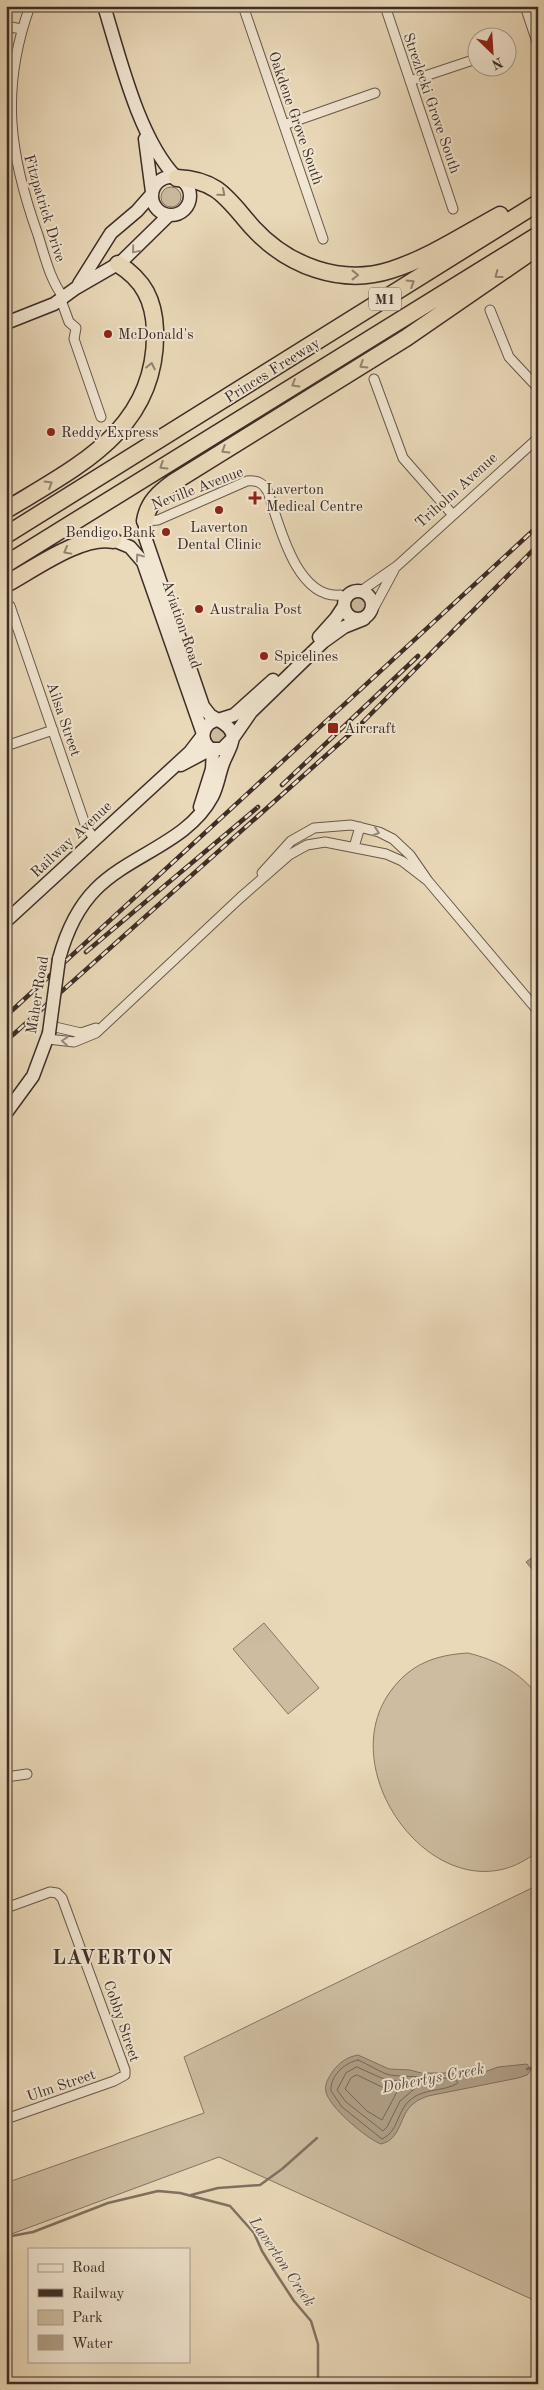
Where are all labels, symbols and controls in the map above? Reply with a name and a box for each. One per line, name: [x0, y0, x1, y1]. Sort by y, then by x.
north arrow: [466, 28, 516, 78]
street label: Strezlecki Grove South: [399, 31, 462, 176]
street label: Oakdene Grove South: [265, 50, 324, 187]
text: N: [489, 54, 505, 72]
street label: Fitzpatrick Drive: [20, 153, 67, 264]
one-way arrow: [216, 188, 225, 196]
one-way arrow: [131, 244, 140, 253]
one-way arrow: [494, 269, 504, 278]
one-way arrow: [352, 270, 359, 280]
one-way arrow: [406, 279, 415, 289]
road number: M1: [369, 288, 401, 310]
marker: McDonald's: [102, 328, 114, 340]
place label: McDonald's: [118, 328, 194, 343]
street label: Princes Freeway: [223, 336, 323, 407]
one-way arrow: [359, 358, 368, 368]
one-way arrow: [146, 361, 156, 370]
one-way arrow: [292, 378, 301, 387]
marker: Reddy Express: [45, 426, 57, 438]
place label: Reddy Express: [61, 426, 158, 441]
one-way arrow: [221, 444, 230, 454]
street label: Triholm Avenue: [413, 451, 501, 532]
one-way arrow: [159, 460, 169, 469]
street label: Neville Avenue: [149, 465, 246, 514]
one-way arrow: [43, 481, 52, 490]
place label: Laverton Medical Centre: [266, 483, 363, 515]
marker: Laverton Medical Centre: [248, 491, 262, 505]
marker: Laverton Dental Clinic: [213, 504, 225, 516]
place label: Laverton Dental Clinic: [177, 521, 262, 553]
place label: Bendigo Bank: [65, 526, 156, 541]
marker: Bendigo Bank: [160, 526, 172, 538]
one-way arrow: [63, 545, 72, 555]
one-way arrow: [136, 553, 145, 563]
street label: Aviation Road: [158, 578, 203, 671]
marker: Australia Post: [193, 603, 205, 615]
place label: Australia Post: [209, 603, 302, 618]
marker: Spicelines: [258, 650, 270, 662]
place label: Spicelines: [274, 650, 338, 665]
street label: Ailsa Street: [43, 680, 82, 759]
marker: Aircraft: [326, 721, 340, 735]
place label: Aircraft: [344, 722, 396, 737]
street label: Railway Avenue: [29, 799, 115, 881]
one-way arrow: [371, 827, 380, 837]
street label: Maher Road: [25, 955, 52, 1035]
one-way arrow: [60, 1036, 68, 1047]
district label: LAVERTON: [52, 1949, 174, 1969]
street label: Cobby Street: [100, 1979, 141, 2064]
water label: Dohertys Creek: [380, 2061, 486, 2097]
street label: Ulm Street: [25, 2068, 98, 2105]
water label: Laverton Creek: [245, 2213, 317, 2310]
legend: [28, 2248, 190, 2362]
text: Road: [72, 2261, 106, 2276]
text: Railway: [72, 2287, 125, 2302]
text: Park: [72, 2311, 103, 2326]
text: Water: [72, 2337, 113, 2352]

